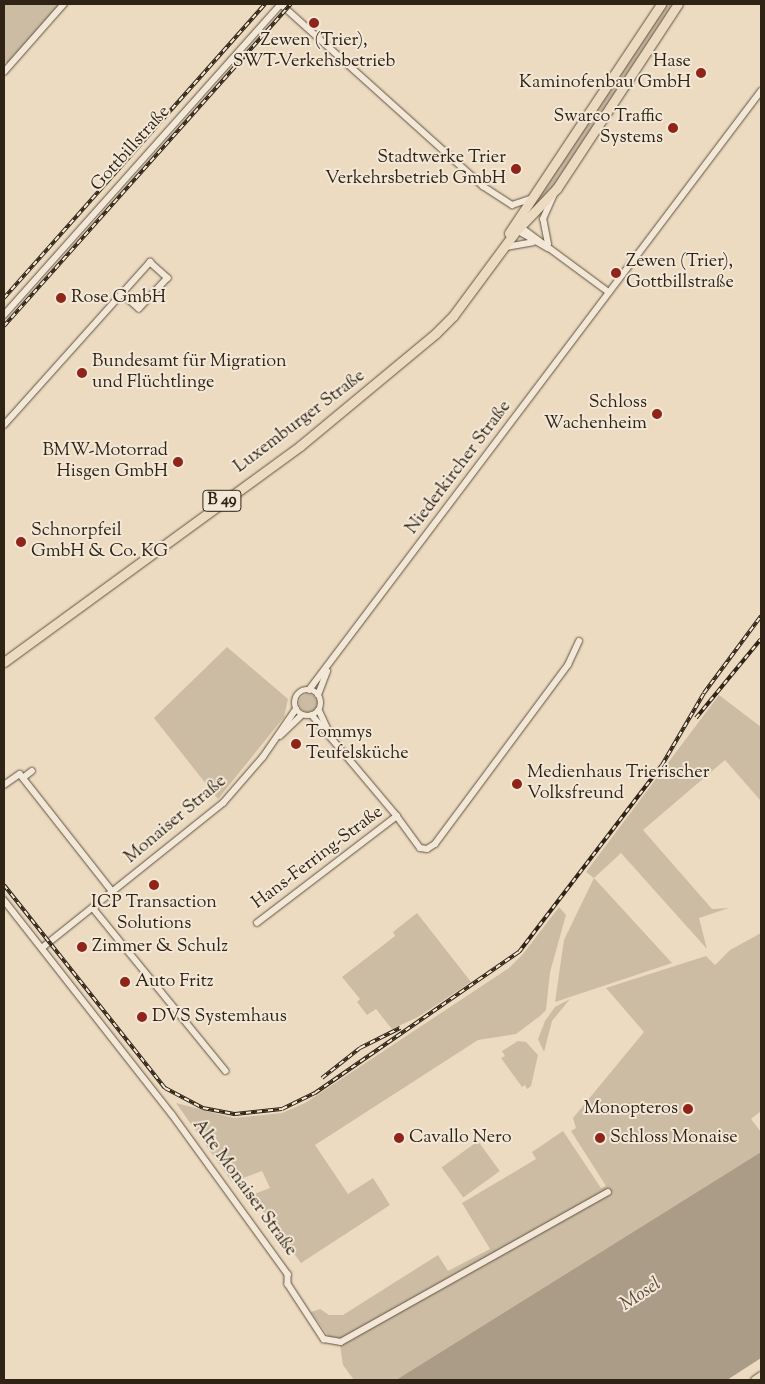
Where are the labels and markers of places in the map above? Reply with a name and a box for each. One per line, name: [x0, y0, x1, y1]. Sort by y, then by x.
marker: Zewen (Trier), SWT-Verkehsbetrieb: [308, 17, 320, 29]
place label: Zewen (Trier), SWT-Verkehsbetrieb: [233, 31, 395, 74]
place label: Hase Kaminofenbau GmbH: [519, 52, 691, 94]
marker: Hase Kaminofenbau GmbH: [695, 67, 707, 79]
place label: Swarco Traffic Systems: [553, 107, 663, 150]
marker: Swarco Traffic Systems: [667, 122, 679, 134]
place label: Stadtwerke Trier Verkehrsbetrieb GmbH: [325, 148, 506, 190]
marker: Stadtwerke Trier Verkehrsbetrieb GmbH: [510, 163, 522, 175]
place label: Zewen (Trier), Gottbillstraße: [626, 252, 734, 294]
marker: Zewen (Trier), Gottbillstraße: [610, 267, 622, 279]
place label: Rose GmbH: [71, 287, 166, 309]
marker: Rose GmbH: [55, 292, 67, 304]
place label: Bundesamt für Migration und Flüchtlinge: [92, 352, 287, 394]
marker: Bundesamt für Migration und Flüchtlinge: [76, 367, 88, 379]
place label: Schloss Wachenheim: [544, 393, 647, 436]
marker: Schloss Wachenheim: [651, 408, 663, 420]
place label: BMW-Motorrad Hisgen GmbH: [43, 441, 168, 484]
marker: BMW-Motorrad Hisgen GmbH: [172, 456, 184, 468]
place label: Schnorpfeil GmbH & Co. KG: [31, 521, 168, 564]
marker: Schnorpfeil GmbH & Co. KG: [15, 536, 27, 548]
place label: Tommys Teufelsküche: [306, 723, 409, 766]
marker: Tommys Teufelsküche: [290, 738, 302, 750]
place label: Medienhaus Trierischer Volksfreund: [527, 763, 710, 806]
marker: Medienhaus Trierischer Volksfreund: [511, 778, 523, 790]
marker: ICP Transaction Solutions: [148, 879, 160, 891]
place label: ICP Transaction Solutions: [91, 893, 217, 936]
place label: Zimmer & Schulz: [92, 936, 228, 958]
marker: Zimmer & Schulz: [76, 941, 88, 953]
place label: Auto Fritz: [135, 971, 214, 993]
marker: Auto Fritz: [119, 976, 131, 988]
place label: DVS Systemhaus: [152, 1006, 287, 1028]
marker: DVS Systemhaus: [136, 1011, 148, 1023]
place label: Monopteros: [584, 1098, 678, 1120]
marker: Monopteros: [682, 1103, 694, 1115]
place label: Cavallo Nero: [409, 1127, 512, 1149]
place label: Schloss Monaise: [610, 1127, 738, 1149]
marker: Cavallo Nero: [393, 1132, 405, 1144]
marker: Schloss Monaise: [594, 1132, 606, 1144]

